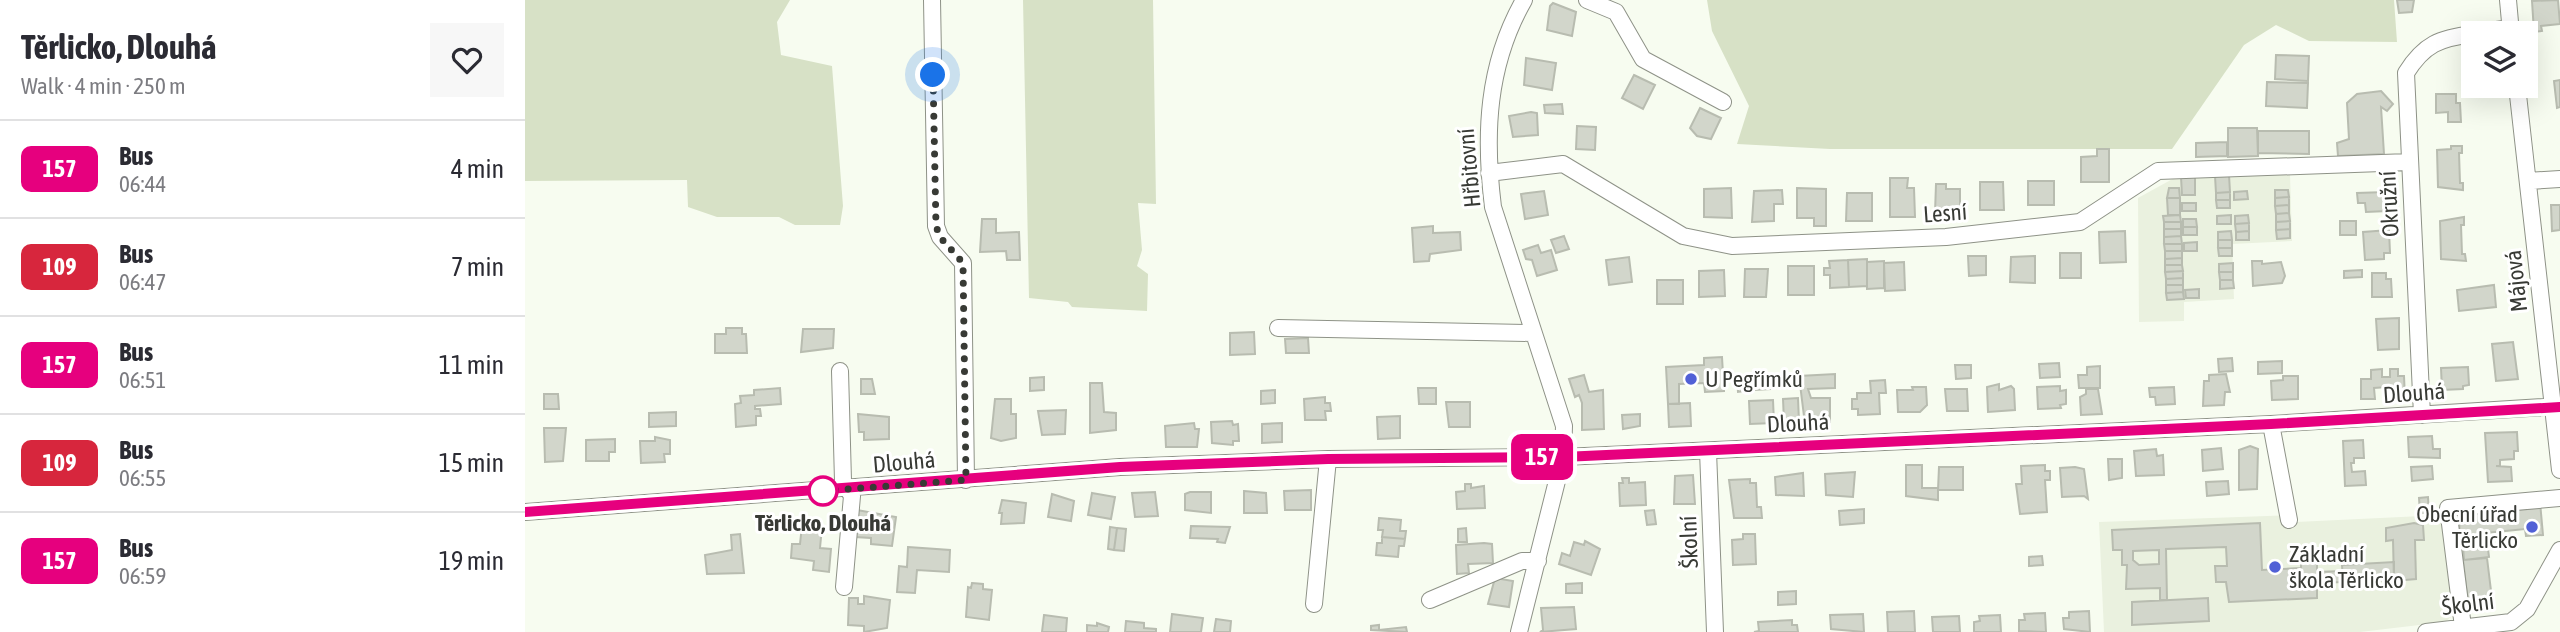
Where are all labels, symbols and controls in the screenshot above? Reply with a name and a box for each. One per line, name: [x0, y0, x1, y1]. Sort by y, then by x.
map controls: [2461, 21, 2538, 98]
button: layers: [2461, 21, 2538, 98]
button: heart: [430, 23, 504, 97]
text: Těrlicko, Dlouhá: [21, 28, 216, 66]
your location: [915, 57, 950, 92]
text: Walk · 4 min · 250 m: [21, 73, 185, 99]
street label: Hřbitovní: [1453, 127, 1485, 209]
text: Bus: [119, 141, 153, 171]
text: 4 min: [451, 154, 504, 184]
text: 157: [43, 155, 76, 182]
street label: Okružní: [2374, 170, 2404, 238]
text: 06:44: [119, 171, 166, 197]
street label: Lesní: [1922, 198, 1968, 228]
text: Bus: [119, 239, 153, 269]
street label: Májová: [2500, 249, 2532, 313]
text: 7 min: [451, 252, 504, 282]
text: 109: [43, 253, 76, 280]
text: 06:47: [119, 269, 166, 295]
text: Bus: [119, 337, 153, 367]
text: 11 min: [439, 350, 504, 380]
text: 157: [43, 351, 76, 378]
place label: U Pegřímků: [1705, 366, 1803, 392]
text: 06:51: [119, 367, 166, 393]
marker: U Pegřímků: [1683, 371, 1699, 387]
street label: Dlouhá: [2382, 378, 2446, 408]
street label: Dlouhá: [1766, 408, 1830, 438]
line badge: 157: [1502, 434, 1582, 480]
text: Bus: [119, 435, 153, 465]
text: 157: [1525, 443, 1559, 470]
street label: Dlouhá: [872, 446, 936, 478]
text: 15 min: [439, 448, 504, 478]
text: 109: [43, 449, 76, 476]
text: 06:55: [119, 465, 166, 491]
marker: Těrlicko, Dlouhá: [808, 476, 838, 506]
place label: Obecní úřad Těrlicko: [2416, 501, 2518, 553]
place label: Těrlicko, Dlouhá: [755, 510, 891, 536]
street label: Školní: [1675, 515, 1703, 569]
marker: Obecní úřad Těrlicko: [2524, 519, 2540, 535]
text: Bus: [119, 533, 153, 563]
place label: Základní škola Těrlicko: [2289, 541, 2404, 593]
text: 19 min: [439, 546, 504, 576]
text: 157: [43, 547, 76, 574]
marker: Základní škola Těrlicko: [2267, 559, 2283, 575]
text: 06:59: [119, 563, 166, 589]
street label: Školní: [2440, 588, 2496, 620]

